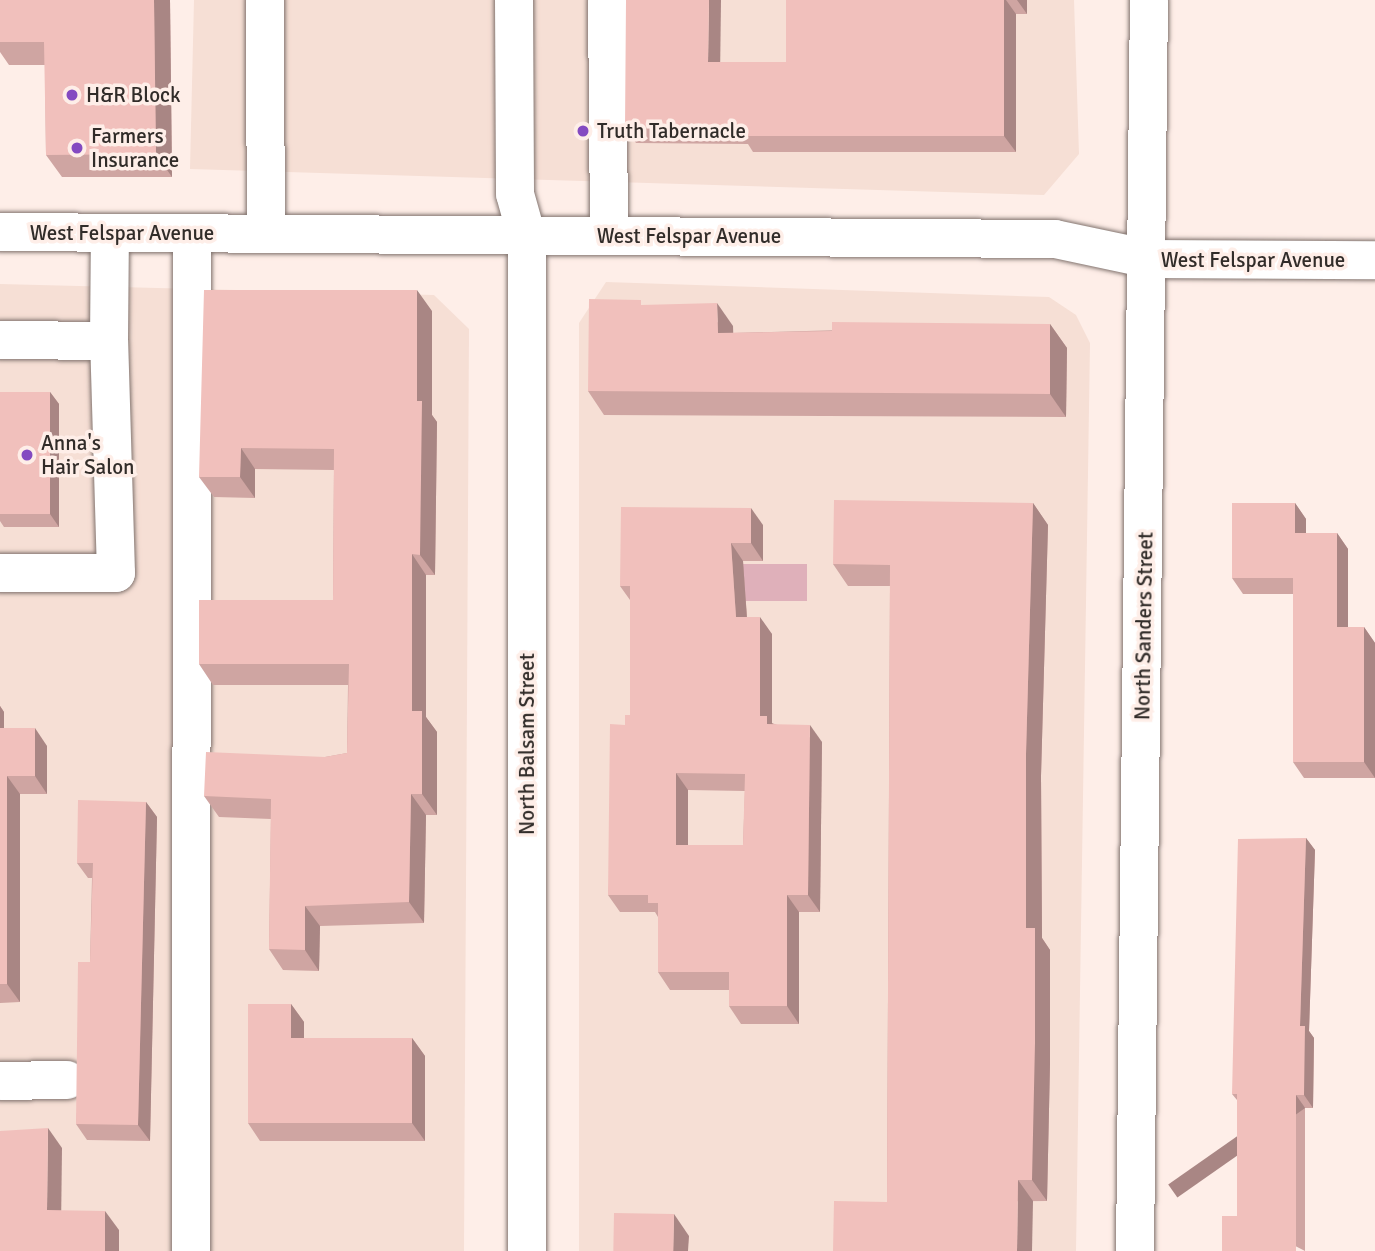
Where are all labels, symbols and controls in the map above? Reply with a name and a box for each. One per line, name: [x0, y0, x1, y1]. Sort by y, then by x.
place label: H&R Block: [86, 82, 180, 108]
marker: H&R Block: [64, 87, 80, 103]
place label: Truth Tabernacle: [597, 118, 746, 144]
place label: Farmers Insurance: [91, 123, 179, 173]
marker: Truth Tabernacle: [575, 123, 591, 139]
marker: Farmers Insurance: [69, 140, 85, 156]
street label: West Felspar Avenue: [30, 220, 214, 246]
street label: West Felspar Avenue: [597, 223, 781, 249]
street label: West Felspar Avenue: [1161, 247, 1345, 273]
place label: Anna's Hair Salon: [41, 430, 135, 480]
marker: Anna's Hair Salon: [19, 447, 35, 463]
street label: North Sanders Street: [1130, 532, 1158, 720]
street label: North Balsam Street: [514, 653, 540, 835]

